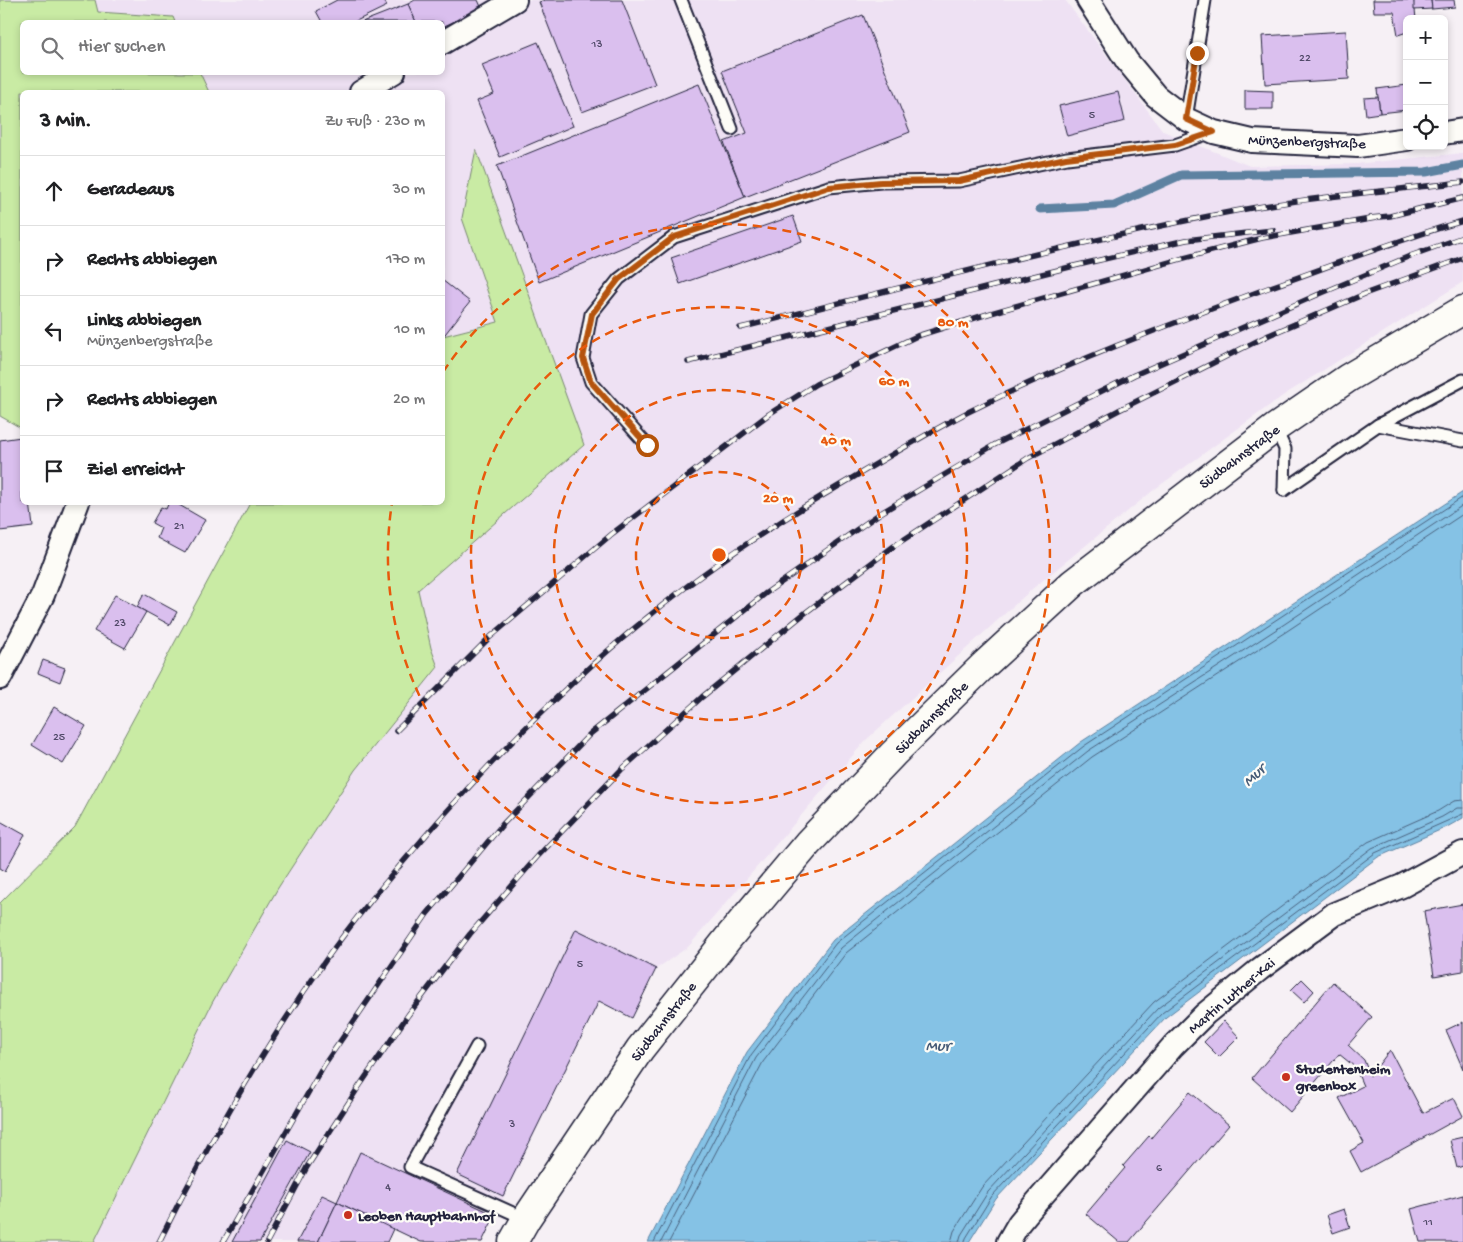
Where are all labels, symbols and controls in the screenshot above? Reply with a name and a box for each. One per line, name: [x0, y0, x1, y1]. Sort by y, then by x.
map controls: [1403, 15, 1448, 150]
button: +: [1403, 15, 1448, 60]
search box: [20, 20, 445, 75]
icon: search: [38, 34, 66, 62]
text: Hier suchen: [78, 36, 165, 59]
house number: 13: [590, 38, 603, 52]
route end: [1186, 42, 1209, 65]
house number: 22: [1299, 52, 1311, 66]
button: −: [1403, 60, 1448, 105]
button: locate: [1403, 105, 1448, 150]
house number: 5: [1089, 109, 1095, 123]
text: 3 Min.: [40, 110, 92, 135]
text: Zu Fuß · 230 m: [325, 113, 425, 132]
street label: Münzenbergstraße: [1248, 132, 1366, 154]
icon: ahead: [40, 177, 68, 205]
text: Geradeaus: [87, 179, 173, 202]
text: 30 m: [392, 181, 425, 200]
icon: right: [40, 247, 68, 275]
text: Rechts abbiegen: [87, 249, 217, 272]
text: 170 m: [386, 251, 425, 270]
text: Links abbiegen: [87, 310, 201, 333]
text: 80 m: [938, 314, 969, 332]
icon: left: [40, 317, 68, 345]
text: 10 m: [394, 321, 425, 340]
text: Münzenbergstraße: [87, 333, 213, 352]
text: 60 m: [879, 373, 910, 391]
icon: right: [40, 387, 68, 415]
text: Rechts abbiegen: [87, 389, 217, 412]
text: 20 m: [393, 391, 425, 410]
street label: Südbahnstraße: [1196, 421, 1284, 494]
text: 40 m: [820, 432, 851, 450]
route start: [636, 434, 659, 457]
icon: arrive: [40, 457, 68, 485]
text: Ziel erreicht: [87, 459, 184, 482]
text: 20 m: [763, 490, 793, 508]
house number: 21: [174, 520, 185, 534]
centre of rings: [710, 546, 728, 564]
house number: 23: [114, 617, 126, 631]
street label: Südbahnstraße: [892, 678, 973, 759]
house number: 25: [53, 731, 65, 745]
water label: Mur: [1240, 759, 1273, 792]
street label: Martin Luther-Kai: [1185, 955, 1280, 1038]
house number: 5: [577, 958, 583, 972]
street label: Südbahnstraße: [628, 979, 701, 1066]
water label: Mur: [926, 1038, 953, 1057]
place label: Studentenheim greenbox: [1295, 1061, 1391, 1096]
marker: Studentenheim greenbox: [1280, 1071, 1292, 1083]
house number: 3: [508, 1118, 515, 1132]
house number: 6: [1156, 1162, 1163, 1176]
house number: 4: [385, 1181, 391, 1195]
place label: Leoben Hauptbahnhof: [358, 1208, 496, 1226]
marker: Leoben Hauptbahnhof: [342, 1209, 354, 1221]
house number: 11: [1422, 1216, 1433, 1230]

